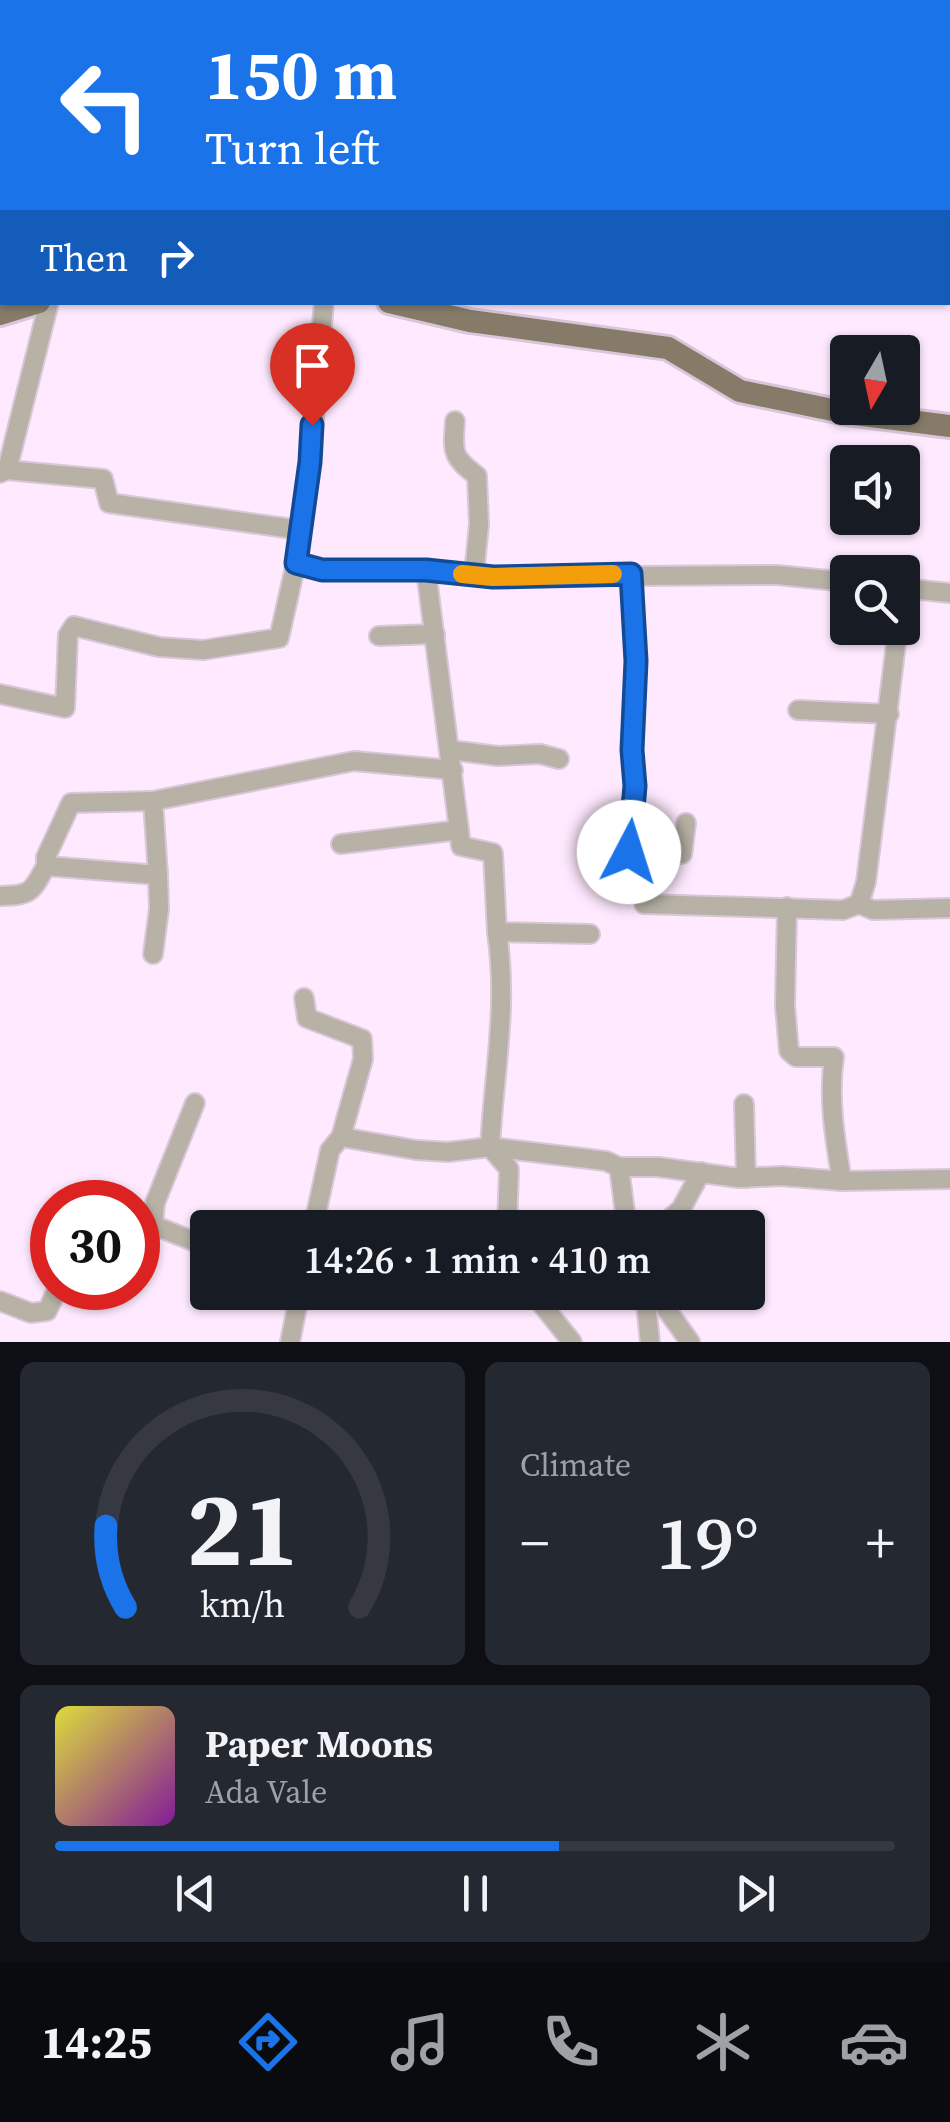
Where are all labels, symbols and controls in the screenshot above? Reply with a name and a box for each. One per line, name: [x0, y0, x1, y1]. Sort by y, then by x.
text: 150 m: [205, 26, 397, 122]
icon: left: [40, 40, 170, 170]
text: Turn left: [205, 117, 379, 179]
icon: right: [148, 230, 203, 285]
text: Then: [40, 232, 128, 284]
pin: [270, 323, 355, 426]
north arrow: [830, 335, 920, 425]
map controls: [830, 335, 920, 645]
icon: arrive: [285, 338, 340, 393]
button: sound: [830, 445, 920, 535]
button: search: [830, 555, 920, 645]
position arrow: [577, 800, 681, 904]
speed limit sign: 30: [30, 1180, 160, 1310]
text: 14:26 · 1 min · 410 m: [304, 1234, 651, 1286]
text: Climate: [520, 1443, 631, 1487]
text: 21: [186, 1457, 299, 1600]
text: 19°: [656, 1491, 759, 1594]
text: −: [520, 1505, 549, 1580]
text: +: [866, 1505, 895, 1580]
text: km/h: [200, 1580, 285, 1629]
text: Paper Moons: [205, 1718, 433, 1770]
text: Ada Vale: [205, 1770, 327, 1814]
icon: previous: [168, 1866, 223, 1921]
icon: pause: [448, 1866, 503, 1921]
icon: next: [728, 1866, 783, 1921]
icon: directions: [233, 2007, 303, 2077]
icon: music: [385, 2007, 455, 2077]
icon: phone: [536, 2007, 606, 2077]
icon: climate: [688, 2007, 758, 2077]
icon: car: [839, 2007, 909, 2077]
text: 14:25: [41, 2011, 152, 2073]

